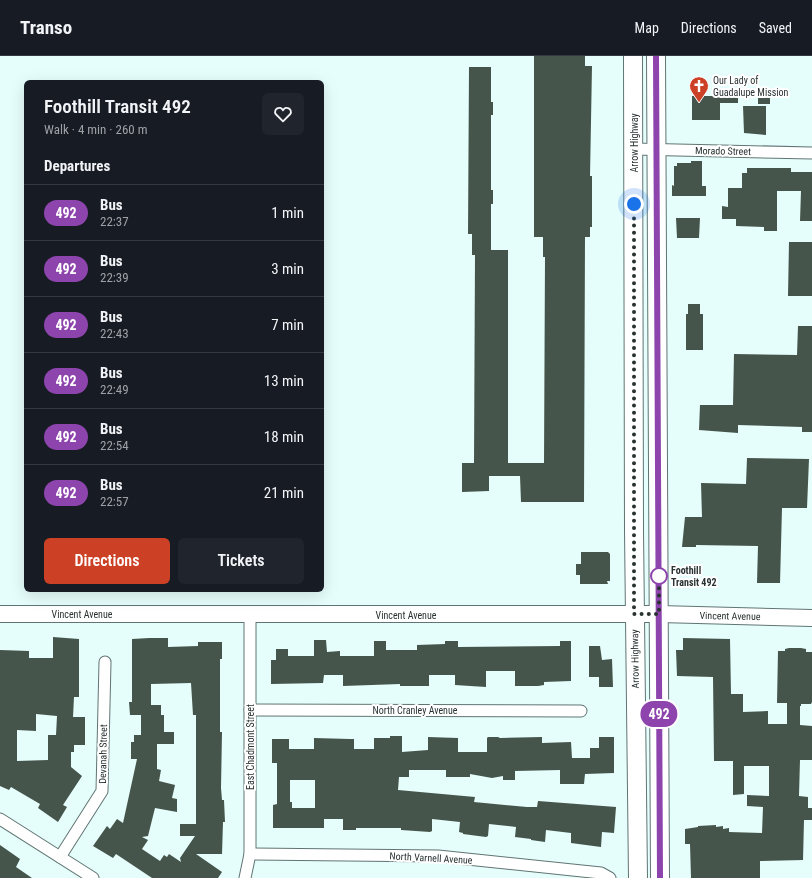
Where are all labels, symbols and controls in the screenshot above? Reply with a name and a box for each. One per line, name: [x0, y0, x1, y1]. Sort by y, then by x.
text: Transo: [20, 16, 72, 39]
text: Map: [635, 20, 659, 36]
text: Directions: [681, 20, 737, 36]
text: Saved: [759, 20, 792, 36]
church icon: Our Lady of Guadalupe Mission: [688, 75, 710, 103]
place label: Our Lady of Guadalupe Mission: [713, 75, 789, 98]
button: heart: [262, 93, 304, 135]
text: Foothill Transit 492: [44, 95, 191, 118]
street label: Arrow Highway: [629, 113, 640, 173]
text: Walk · 4 min · 260 m: [44, 122, 148, 137]
street label: Morado Street: [695, 145, 751, 157]
text: Departures: [44, 157, 110, 175]
your location: [624, 194, 644, 214]
text: Bus: [100, 196, 123, 214]
text: 1 min: [271, 204, 304, 222]
text: 492: [55, 205, 77, 221]
text: 22:37: [100, 214, 129, 229]
text: Bus: [100, 252, 123, 270]
text: 3 min: [271, 260, 304, 278]
text: 492: [55, 261, 77, 277]
text: 22:39: [100, 270, 129, 285]
text: Bus: [100, 308, 123, 326]
text: 7 min: [271, 316, 304, 334]
text: 492: [55, 317, 77, 333]
text: 22:43: [100, 326, 129, 341]
text: Bus: [100, 364, 123, 382]
text: 13 min: [264, 372, 304, 390]
text: 492: [55, 373, 77, 389]
text: 22:49: [100, 382, 129, 397]
text: Bus: [100, 420, 123, 438]
text: 18 min: [264, 428, 304, 446]
text: 492: [55, 429, 77, 445]
text: 22:54: [100, 438, 129, 453]
text: Bus: [100, 476, 123, 494]
text: 21 min: [264, 484, 304, 502]
text: 492: [55, 485, 77, 501]
text: 22:57: [100, 494, 129, 509]
button: Directions: [44, 538, 170, 584]
button: Tickets: [178, 538, 304, 584]
place label: Foothill Transit 492: [671, 565, 717, 588]
marker: Foothill Transit 492: [650, 567, 668, 585]
street label: Vincent Avenue: [52, 609, 113, 620]
street label: Vincent Avenue: [376, 610, 437, 621]
street label: Vincent Avenue: [699, 610, 761, 622]
street label: Arrow Highway: [629, 629, 641, 689]
line badge: 492: [636, 701, 682, 727]
street label: East Chadmont Street: [245, 704, 256, 790]
street label: North Cranley Avenue: [373, 705, 458, 716]
text: 492: [648, 706, 670, 722]
street label: Devanah Street: [97, 724, 109, 784]
street label: North Varnell Avenue: [389, 850, 473, 866]

